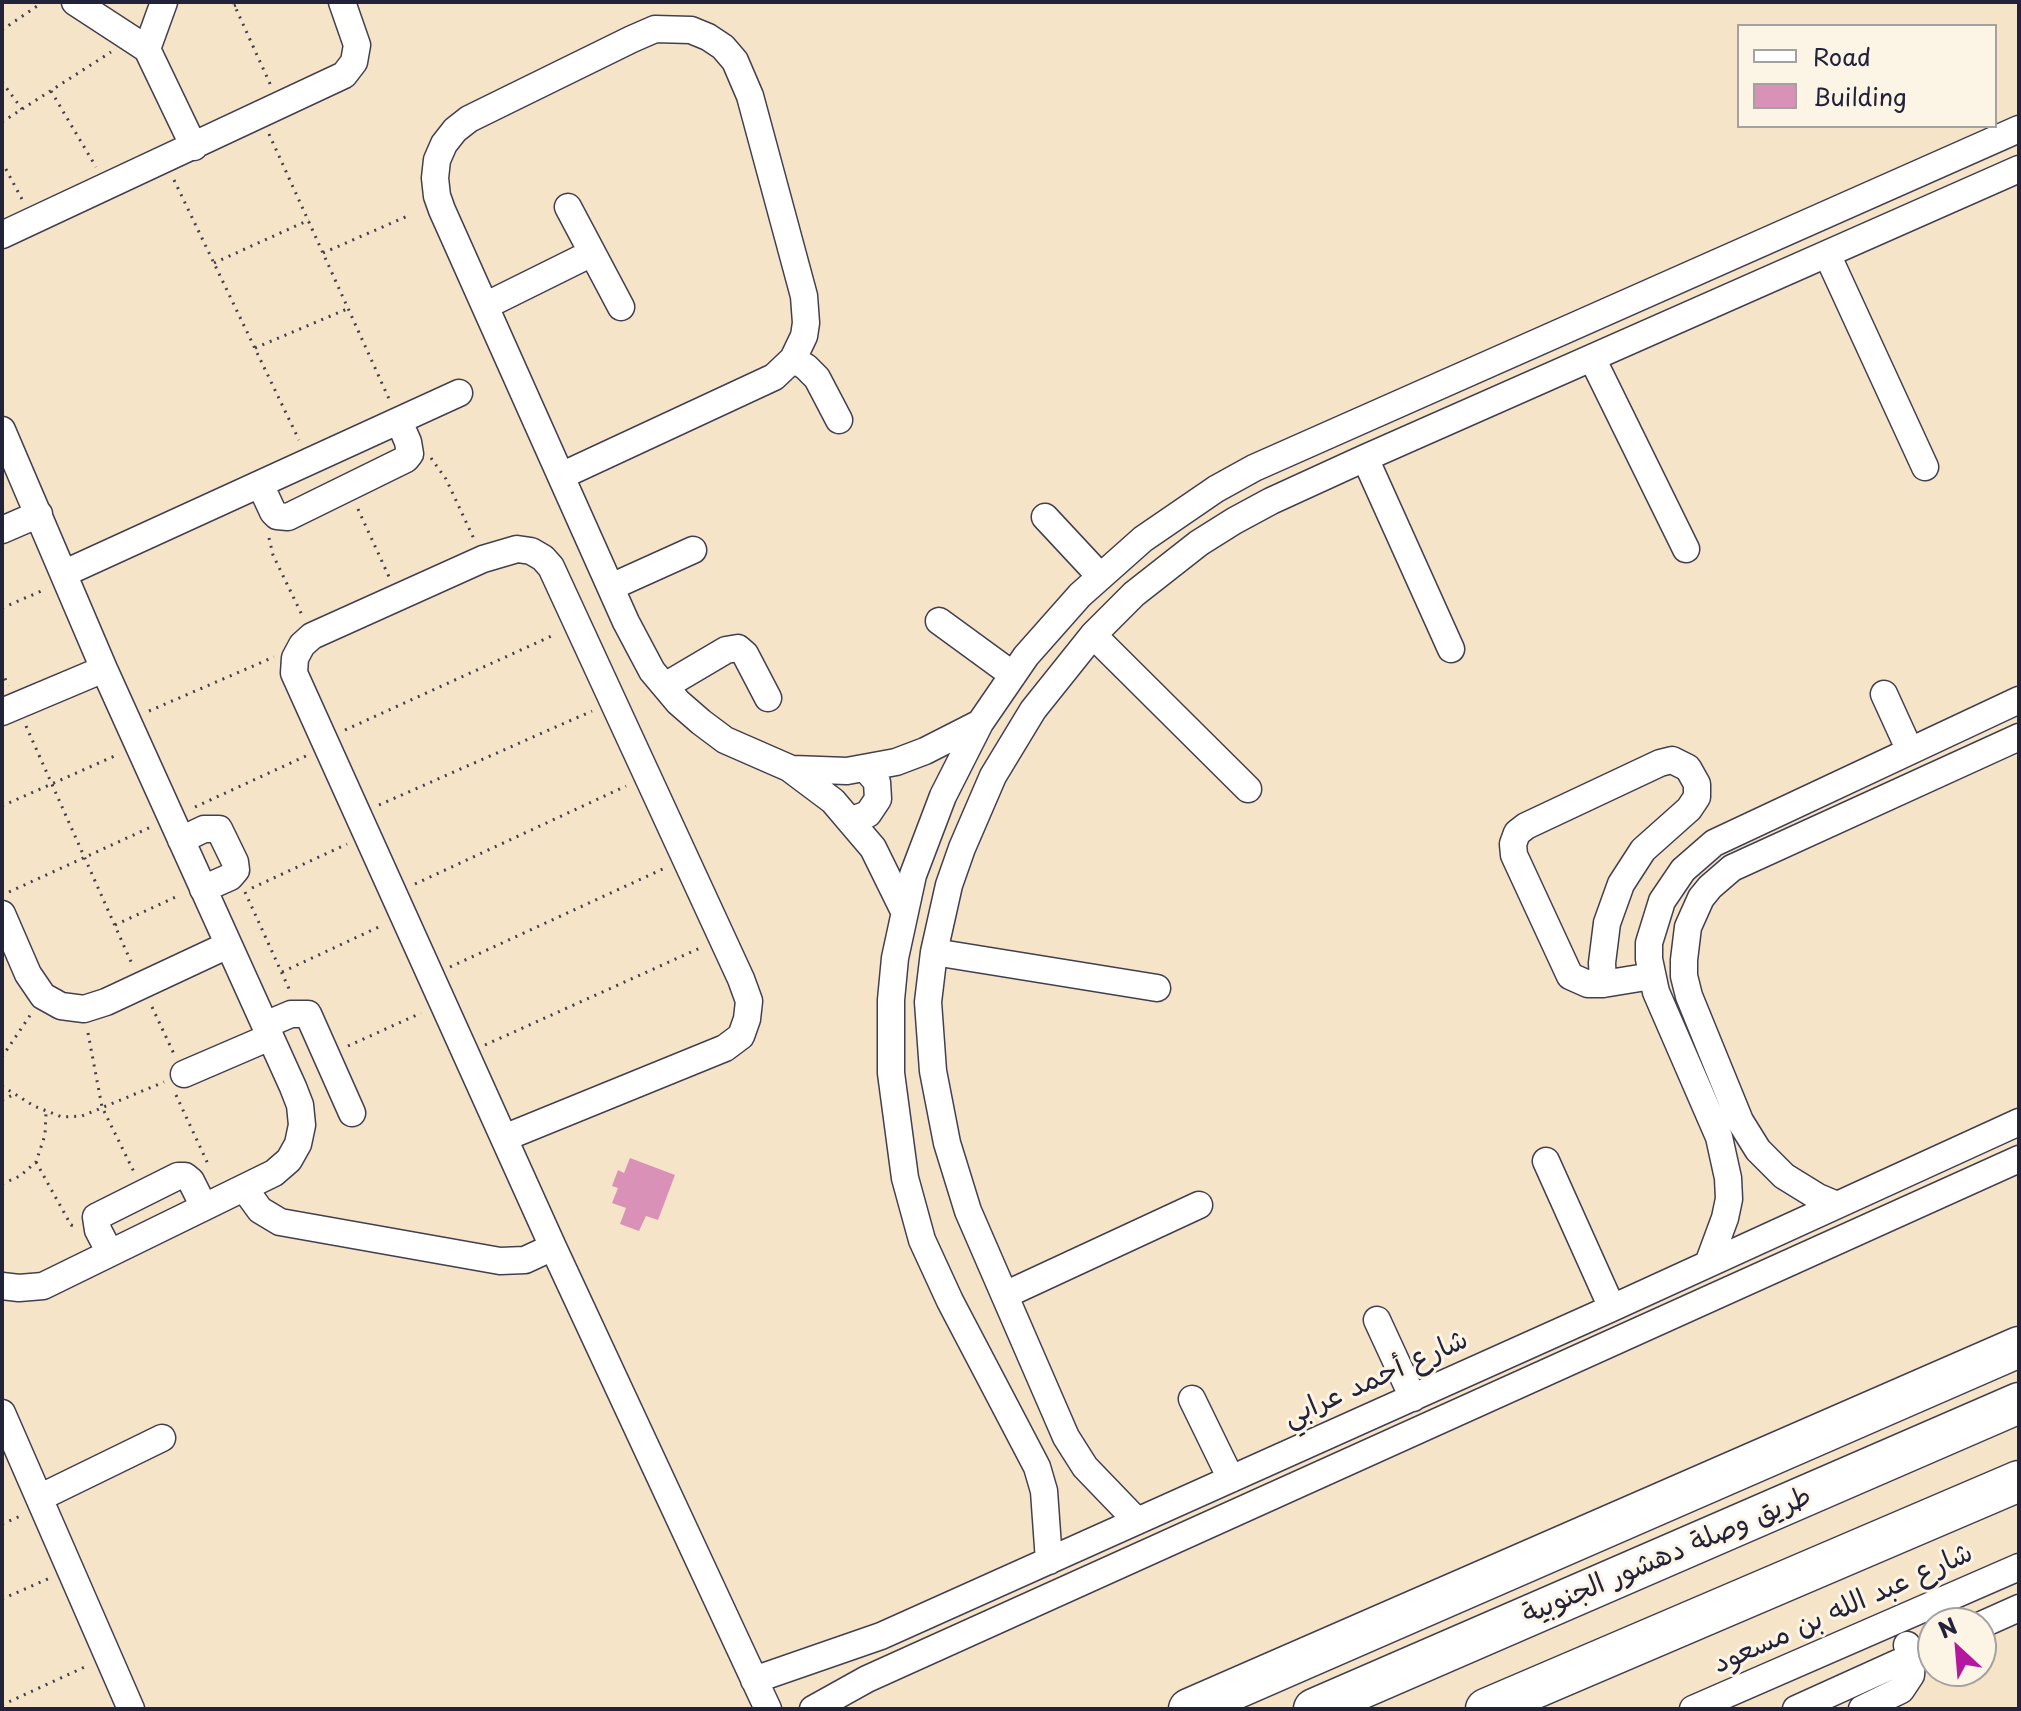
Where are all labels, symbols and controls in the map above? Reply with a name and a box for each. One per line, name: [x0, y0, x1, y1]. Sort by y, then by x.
legend: [1737, 24, 1997, 128]
text: Road: [1813, 38, 1871, 74]
text: Building: [1813, 78, 1907, 114]
street label: شارع أحمد عرابي: [1278, 1323, 1474, 1435]
street label: طريق وصلة دهشور الجنوبية: [1517, 1480, 1817, 1632]
street label: شارع عبد الله بن مسعود: [1708, 1537, 1978, 1681]
north arrow: [1917, 1607, 1997, 1687]
text: N: [1932, 1608, 1962, 1645]

